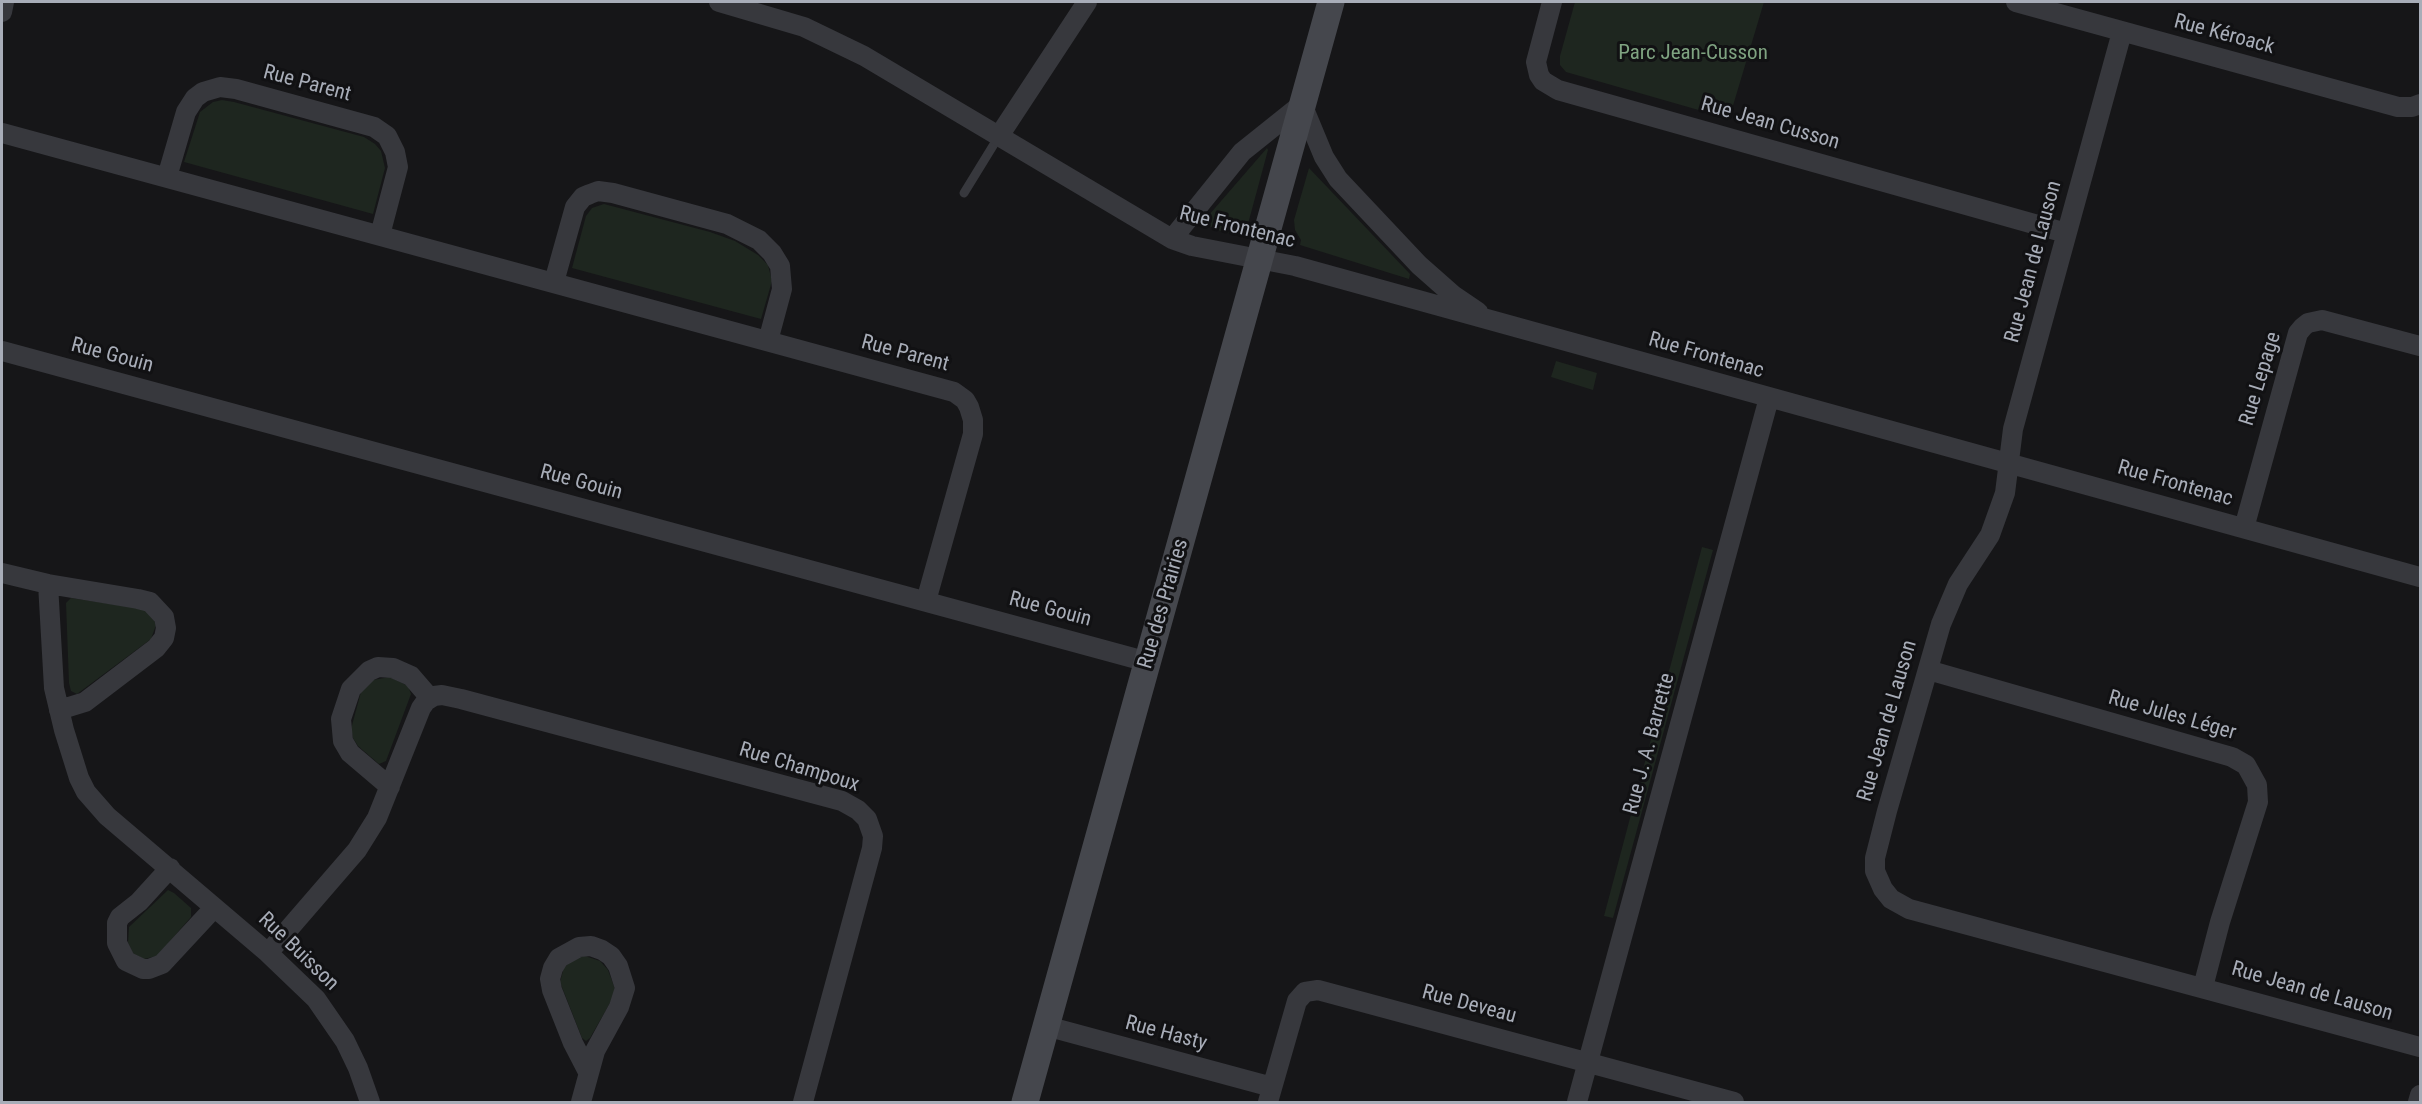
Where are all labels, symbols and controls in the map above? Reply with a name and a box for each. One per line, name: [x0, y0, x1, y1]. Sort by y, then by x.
street label: Rue Kéroack: [2171, 10, 2277, 60]
park label: Parc Jean-Cusson: [1618, 41, 1768, 67]
street label: Rue Parent: [260, 60, 354, 108]
street label: Rue Jean Cusson: [1698, 92, 1842, 156]
street label: Rue Jean de Lauson: [2000, 178, 2068, 346]
street label: Rue Frontenac: [1176, 201, 1298, 255]
street label: Rue Frontenac: [1645, 328, 1767, 384]
street label: Rue Lepage: [2235, 329, 2287, 429]
street label: Rue Parent: [858, 330, 952, 378]
street label: Rue Gouin: [68, 333, 156, 379]
street label: Rue Frontenac: [2114, 456, 2236, 512]
street label: Rue Gouin: [537, 460, 625, 506]
street label: Rue des Prairies: [1133, 536, 1195, 672]
street label: Rue Gouin: [1006, 587, 1094, 633]
street label: Rue Jean de Lauson: [1853, 637, 1923, 805]
street label: Rue J. A. Barrette: [1619, 671, 1681, 817]
street label: Rue Jules Léger: [2105, 686, 2239, 746]
street label: Rue Champoux: [736, 738, 862, 798]
street label: Rue Buisson: [252, 907, 344, 997]
street label: Rue Jean de Lauson: [2228, 957, 2396, 1027]
street label: Rue Deveau: [1419, 980, 1519, 1030]
street label: Rue Hasty: [1122, 1011, 1210, 1057]

